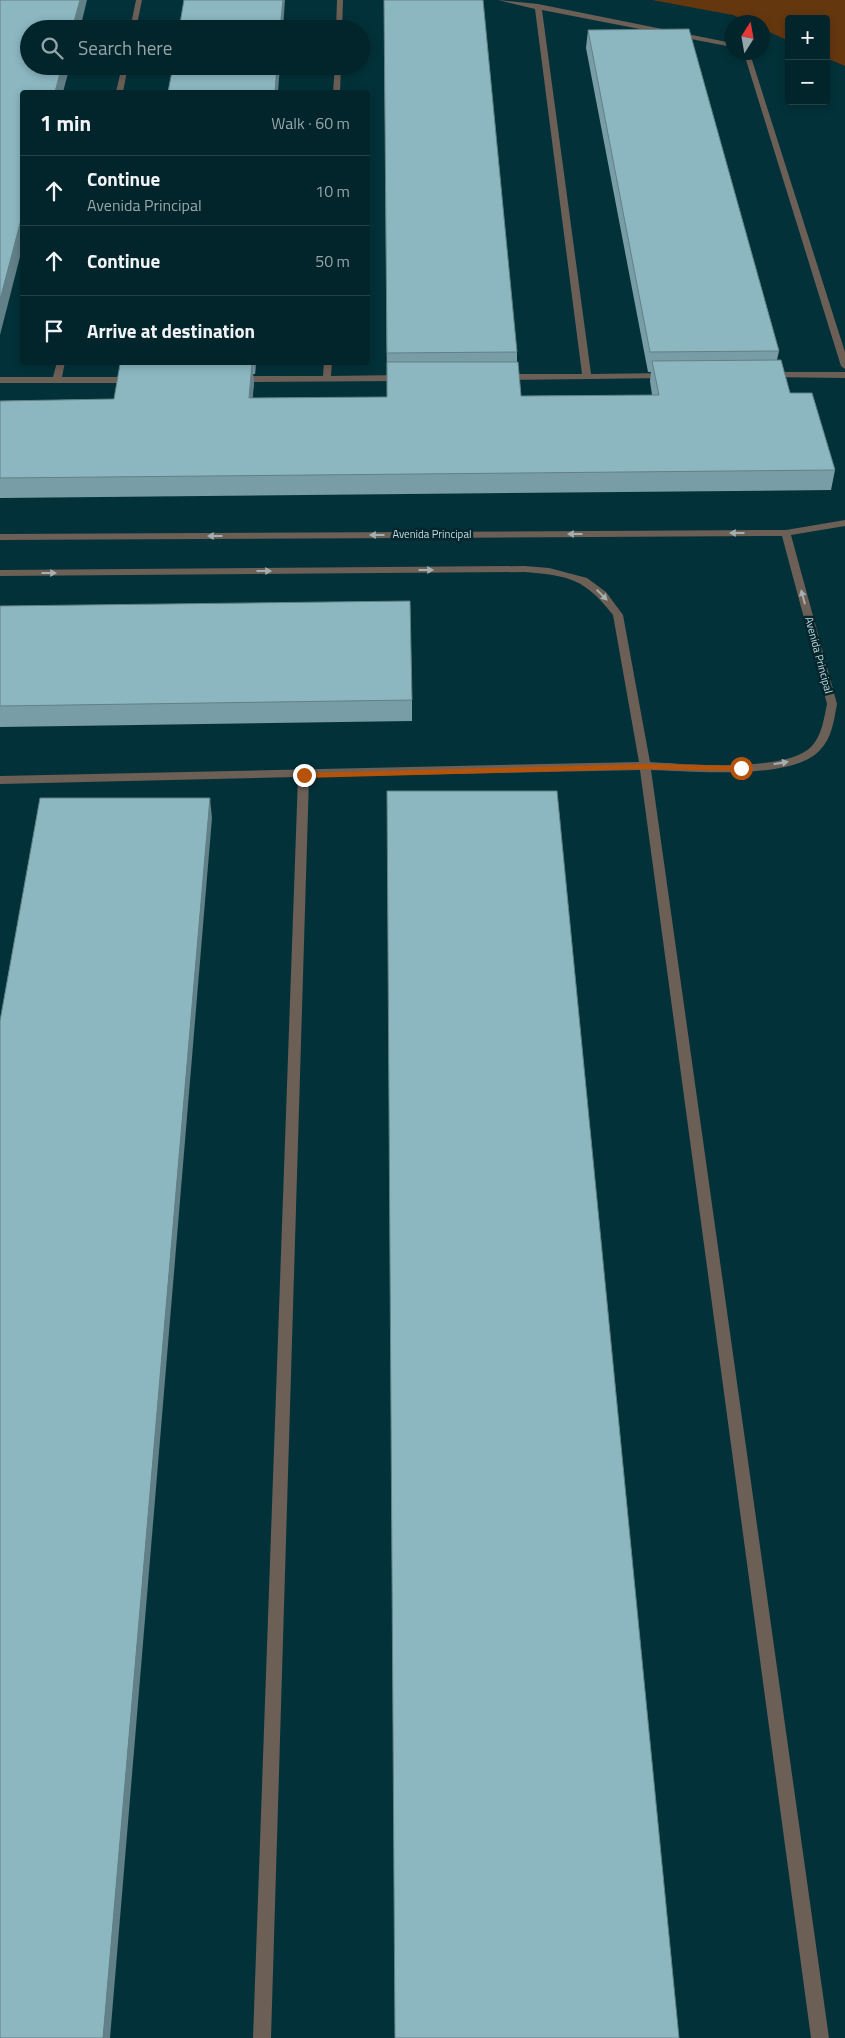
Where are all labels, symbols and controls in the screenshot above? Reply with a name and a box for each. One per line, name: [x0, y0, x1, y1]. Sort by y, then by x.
north arrow: [725, 15, 770, 60]
map controls: [785, 15, 830, 105]
button: +: [785, 15, 830, 60]
search box: [20, 20, 370, 75]
text: Search here: [78, 33, 172, 62]
icon: search: [38, 34, 66, 62]
button: −: [785, 60, 830, 105]
text: 1 min: [40, 107, 91, 139]
text: Walk · 60 m: [271, 111, 350, 135]
text: Continue: [87, 164, 160, 193]
icon: ahead: [40, 177, 68, 205]
text: 10 m: [315, 179, 350, 203]
text: Avenida Principal: [87, 193, 202, 217]
text: Continue: [87, 246, 160, 275]
icon: ahead: [40, 247, 68, 275]
text: 50 m: [315, 249, 350, 273]
text: Arrive at destination: [87, 316, 255, 345]
icon: arrive: [40, 317, 68, 345]
street label: Avenida Principal: [393, 526, 471, 542]
one-way arrow: [729, 529, 745, 537]
one-way arrow: [566, 530, 582, 538]
one-way arrow: [369, 531, 385, 539]
one-way arrow: [206, 532, 222, 540]
one-way arrow: [418, 566, 434, 574]
one-way arrow: [256, 567, 272, 575]
one-way arrow: [41, 569, 57, 577]
one-way arrow: [596, 589, 608, 601]
one-way arrow: [799, 589, 807, 604]
street label: Avenida Principal: [801, 615, 837, 695]
route start: [730, 757, 753, 780]
one-way arrow: [773, 759, 789, 767]
route end: [293, 764, 316, 787]

